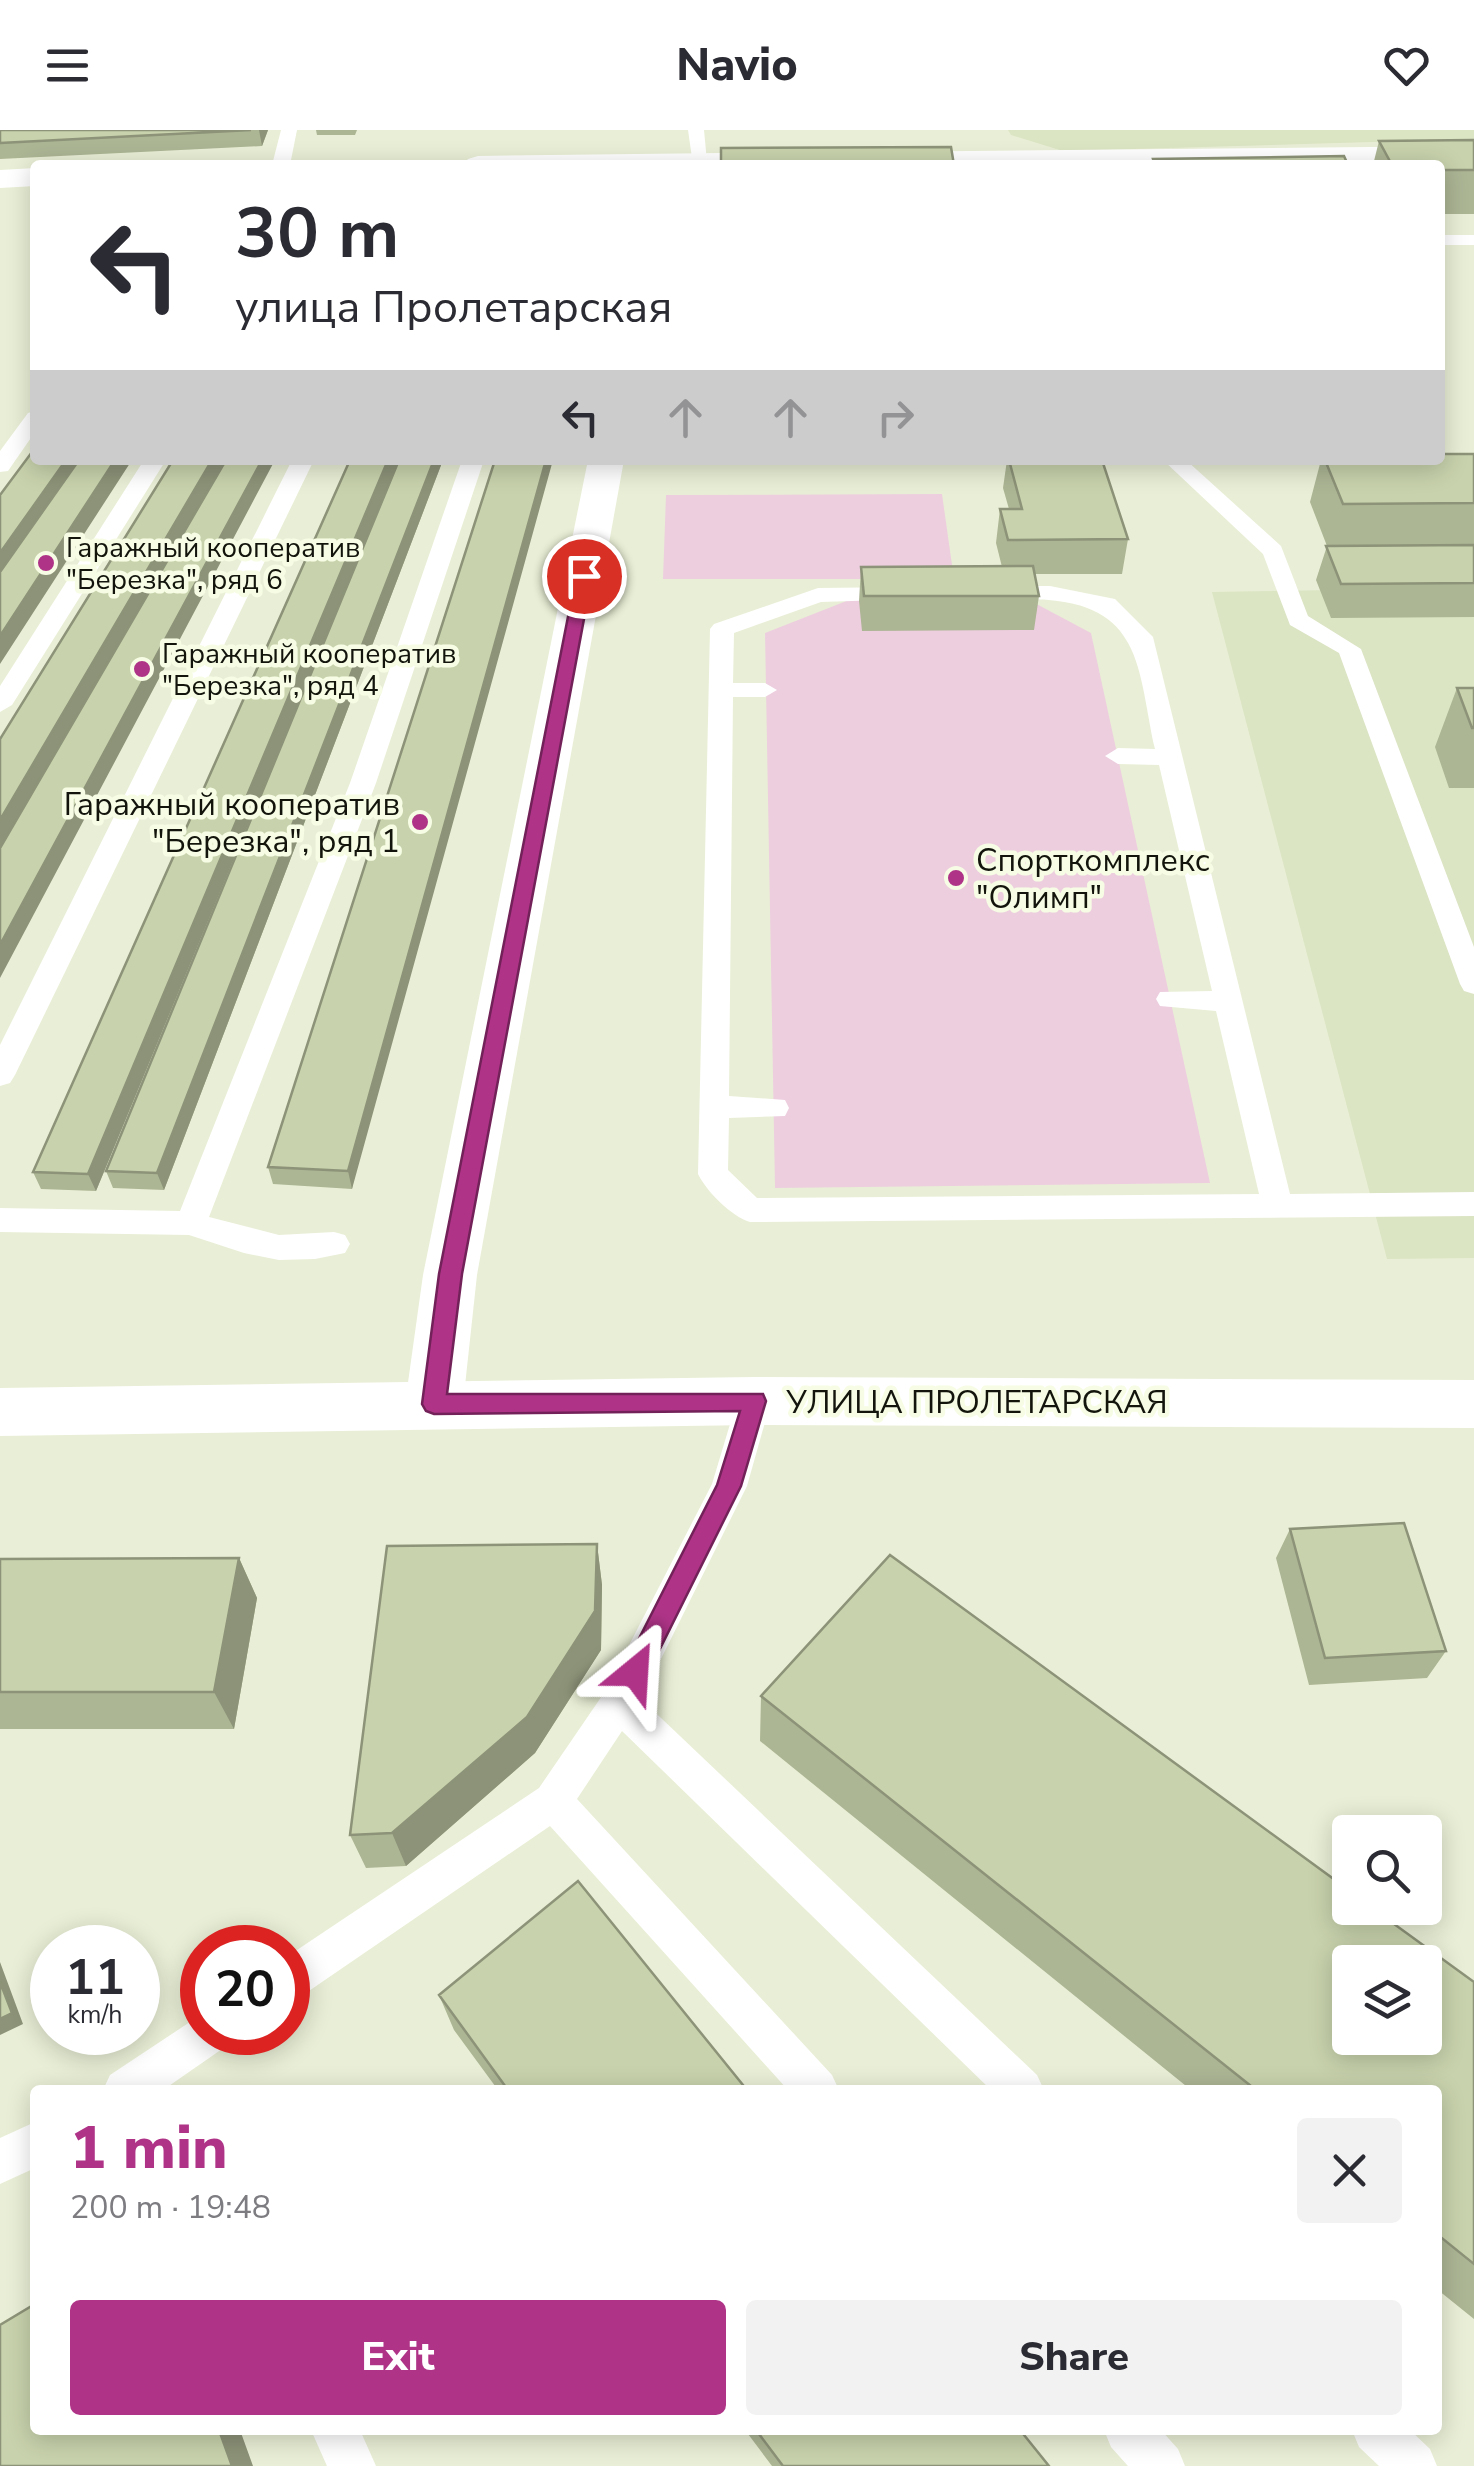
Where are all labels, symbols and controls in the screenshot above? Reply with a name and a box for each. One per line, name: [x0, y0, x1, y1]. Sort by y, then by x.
text: Navio: [676, 35, 798, 96]
icon: menu: [40, 38, 95, 93]
icon: heart: [1379, 38, 1434, 93]
text: 30 m: [235, 186, 399, 282]
icon: left: [70, 200, 200, 330]
text: улица Пролетарская: [235, 277, 672, 338]
icon: left: [553, 390, 608, 445]
icon: ahead: [658, 390, 713, 445]
icon: ahead: [763, 390, 818, 445]
icon: right: [868, 390, 923, 445]
place label: Гаражный кооператив "Березка", ряд 6: [66, 529, 360, 599]
pin: [542, 534, 627, 619]
icon: arrive: [557, 549, 612, 604]
marker: Гаражный кооператив "Березка", ряд 6: [35, 552, 57, 574]
place label: Гаражный кооператив "Березка", ряд 4: [162, 635, 456, 705]
marker: Гаражный кооператив "Березка", ряд 4: [131, 658, 153, 680]
place label: Гаражный кооператив "Березка", ряд 1: [64, 783, 400, 863]
marker: Гаражный кооператив "Березка", ряд 1: [409, 811, 431, 833]
place label: Спорткомплекс "Олимп": [976, 839, 1210, 919]
marker: Спорткомплекс "Олимп": [945, 867, 967, 889]
street label: УЛИЦА ПРОЛЕТАРСКАЯ: [785, 1381, 1168, 1424]
position arrow: [583, 1620, 687, 1724]
map controls: [1332, 1815, 1442, 2055]
button: search: [1332, 1815, 1442, 1925]
speed limit sign: 20: [180, 1925, 310, 2055]
text: 11: [65, 1943, 125, 2012]
button: layers: [1332, 1945, 1442, 2055]
text: km/h: [67, 1998, 123, 2032]
text: 1 min: [70, 2107, 228, 2189]
button: close: [1297, 2118, 1402, 2223]
text: 200 m · 19:48: [70, 2186, 271, 2229]
button: Exit: [70, 2300, 726, 2415]
button: Share: [746, 2300, 1402, 2415]

